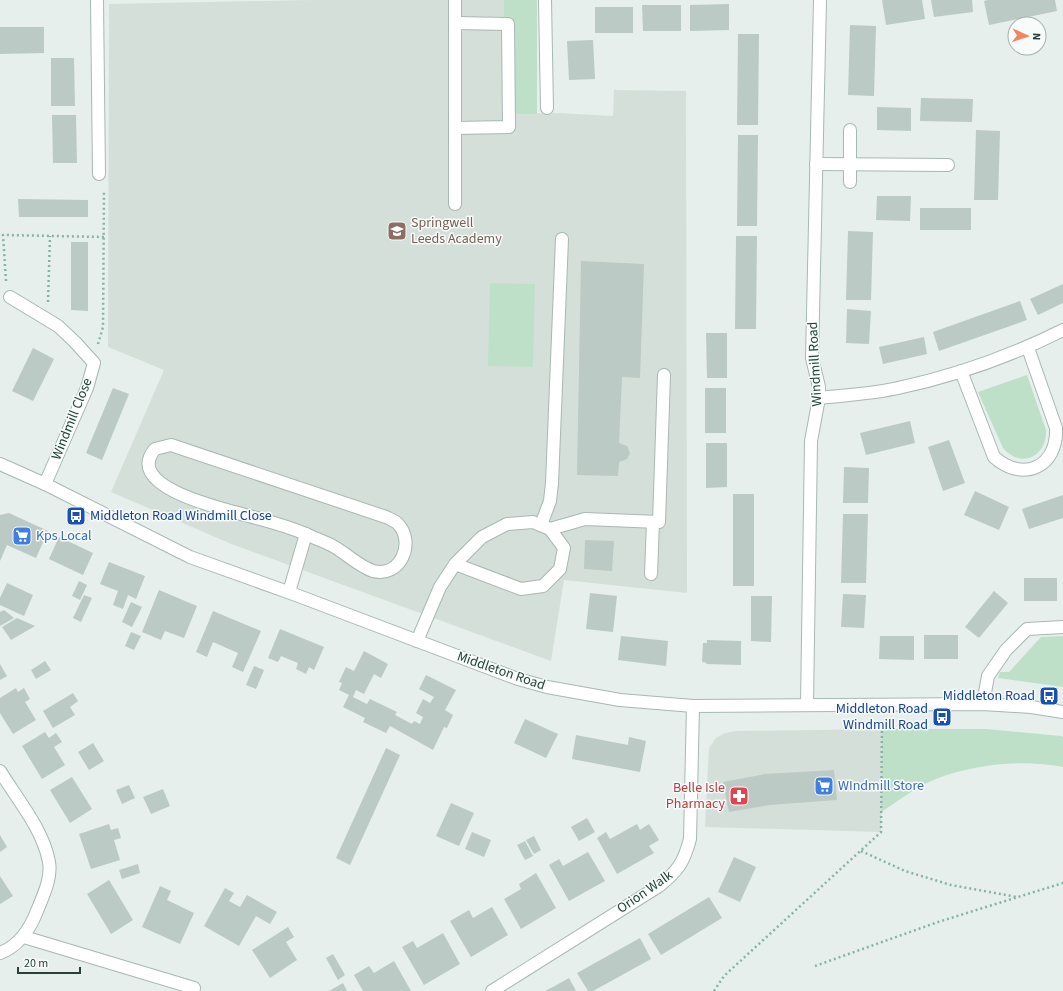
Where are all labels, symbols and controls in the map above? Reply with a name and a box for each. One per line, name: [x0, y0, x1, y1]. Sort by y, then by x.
north arrow: [1007, 16, 1047, 56]
text: N: [1029, 32, 1044, 41]
place label: Springwell Leeds Academy: [411, 213, 502, 249]
school or university icon: Springwell Leeds Academy: [386, 220, 408, 242]
street label: Windmill Road: [803, 321, 827, 407]
street label: Windmill Close: [46, 375, 98, 463]
bus stop icon: Middleton Road Windmill Close: [65, 505, 87, 527]
place label: Middleton Road Windmill Close: [90, 506, 272, 526]
supermarket icon: Kps Local: [11, 525, 33, 547]
place label: Kps Local: [36, 526, 92, 546]
street label: Middleton Road: [454, 647, 548, 695]
bus stop icon: Middleton Road: [1038, 685, 1060, 707]
place label: Middleton Road: [943, 686, 1035, 706]
place label: Middleton Road Windmill Road: [836, 699, 928, 735]
bus stop icon: Middleton Road Windmill Road: [931, 706, 953, 728]
supermarket icon: WIndmill Store: [813, 775, 835, 797]
place label: WIndmill Store: [838, 776, 924, 796]
place label: Belle Isle Pharmacy: [666, 778, 725, 814]
pharmacy icon: Belle Isle Pharmacy: [728, 785, 750, 807]
street label: Orion Walk: [613, 865, 677, 919]
scale bar: [18, 949, 80, 975]
text: 20 m: [24, 955, 48, 972]

